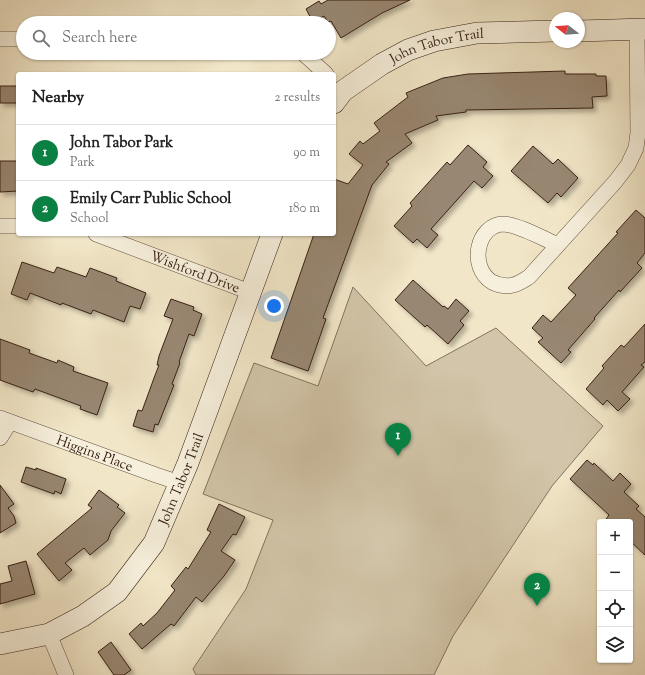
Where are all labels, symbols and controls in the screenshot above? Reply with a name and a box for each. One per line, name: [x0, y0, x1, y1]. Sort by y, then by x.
north arrow: [549, 12, 585, 48]
search box: [16, 16, 336, 60]
street label: John Tabor Trail: [386, 25, 484, 70]
icon: search: [30, 27, 52, 49]
text: Search here: [62, 28, 137, 49]
text: Nearby: [32, 86, 84, 110]
text: 2 results: [275, 89, 320, 107]
text: John Tabor Park: [70, 133, 173, 154]
text: 1: [43, 144, 47, 162]
text: 90 m: [293, 144, 320, 162]
text: Park: [70, 154, 95, 172]
text: Emily Carr Public School: [70, 189, 232, 210]
text: 2: [42, 200, 48, 218]
text: 180 m: [289, 200, 320, 218]
text: School: [70, 210, 109, 228]
street label: Wishford Drive: [147, 247, 242, 299]
your location: [264, 296, 284, 316]
pin: 1: [385, 423, 411, 456]
street label: Higgins Place: [53, 431, 135, 478]
street label: John Tabor Trail: [154, 431, 210, 530]
map controls: [597, 519, 633, 663]
button: +: [597, 519, 633, 555]
button: −: [597, 555, 633, 591]
pin: 2: [524, 573, 550, 606]
button: locate: [597, 591, 633, 627]
button: layers: [597, 627, 633, 663]

